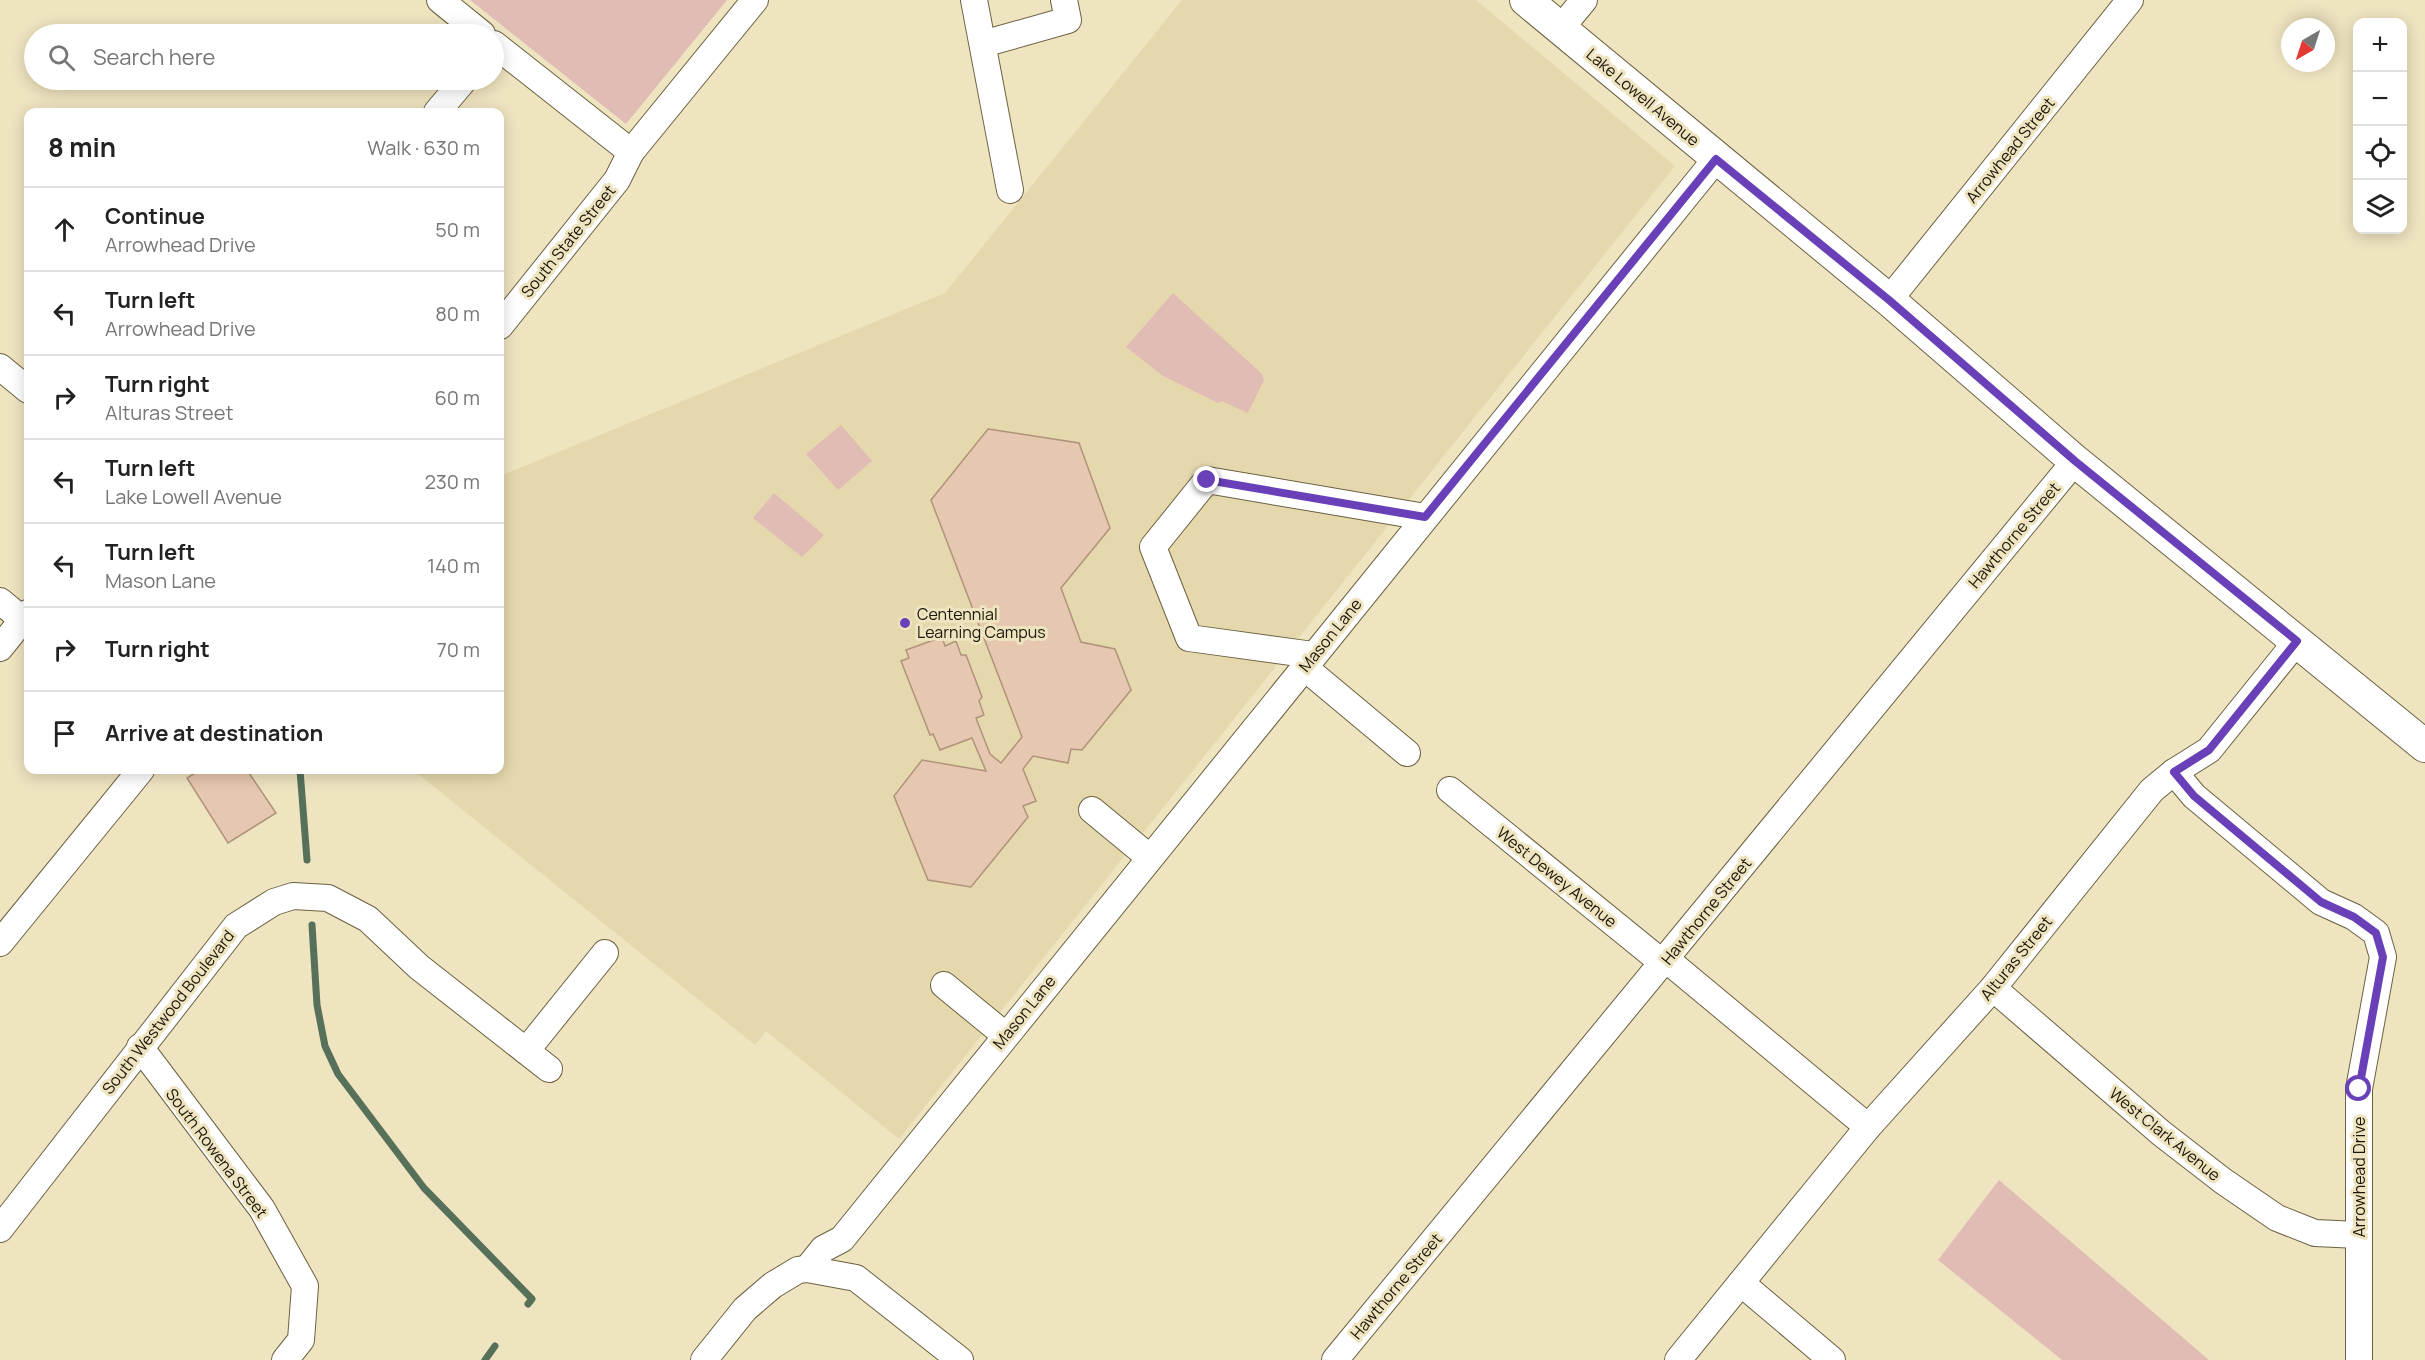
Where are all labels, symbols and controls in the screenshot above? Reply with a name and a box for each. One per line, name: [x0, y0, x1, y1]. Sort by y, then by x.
north arrow: [2281, 18, 2335, 72]
map controls: [2353, 18, 2407, 234]
button: +: [2353, 18, 2407, 72]
search box: [24, 24, 504, 90]
icon: search: [45, 41, 78, 74]
text: Search here: [93, 42, 215, 72]
street label: Lake Lowell Avenue: [1582, 43, 1704, 151]
button: −: [2353, 72, 2407, 126]
street label: Arrowhead Street: [1960, 92, 2060, 208]
button: locate: [2353, 126, 2407, 180]
text: 8 min: [48, 129, 116, 165]
text: Walk · 630 m: [367, 134, 480, 161]
street label: South State Street: [516, 180, 620, 302]
button: layers: [2353, 180, 2407, 234]
text: Continue: [105, 201, 205, 231]
icon: ahead: [48, 213, 81, 246]
text: 50 m: [435, 216, 480, 243]
text: Arrowhead Drive: [105, 231, 256, 258]
text: Turn left: [105, 285, 195, 315]
icon: left: [48, 297, 81, 330]
text: 80 m: [435, 300, 480, 327]
text: Arrowhead Drive: [105, 315, 256, 342]
text: Turn right: [105, 369, 210, 399]
icon: right: [48, 381, 81, 414]
text: 60 m: [434, 384, 480, 411]
text: Alturas Street: [105, 399, 233, 426]
text: Turn left: [105, 453, 195, 483]
icon: left: [48, 465, 81, 498]
route end: [1193, 466, 1219, 492]
text: 230 m: [424, 468, 480, 495]
street label: Hawthorne Street: [1963, 477, 2065, 593]
text: Lake Lowell Avenue: [105, 483, 282, 510]
text: Turn left: [105, 537, 195, 567]
icon: left: [48, 549, 81, 582]
text: 140 m: [427, 552, 480, 579]
text: Mason Lane: [105, 567, 216, 594]
street label: Mason Lane: [1294, 594, 1366, 676]
place label: Centennial Learning Campus: [917, 603, 1046, 643]
marker: Centennial Learning Campus: [898, 616, 912, 630]
icon: right: [48, 633, 81, 666]
text: Turn right: [105, 634, 210, 664]
text: 70 m: [437, 636, 480, 663]
icon: arrive: [48, 717, 81, 750]
text: Arrive at destination: [105, 718, 323, 748]
street label: West Dewey Avenue: [1492, 822, 1622, 932]
street label: Hawthorne Street: [1656, 853, 1756, 969]
street label: Alturas Street: [1975, 911, 2057, 1005]
street label: South Westwood Boulevard: [97, 925, 239, 1099]
street label: Mason Lane: [988, 971, 1060, 1053]
route start: [2345, 1075, 2371, 1101]
street label: West Clark Avenue: [2105, 1082, 2225, 1186]
street label: South Rowena Street: [161, 1084, 273, 1222]
street label: Arrowhead Drive: [2348, 1117, 2370, 1237]
street label: Hawthorne Street: [1345, 1228, 1447, 1344]

